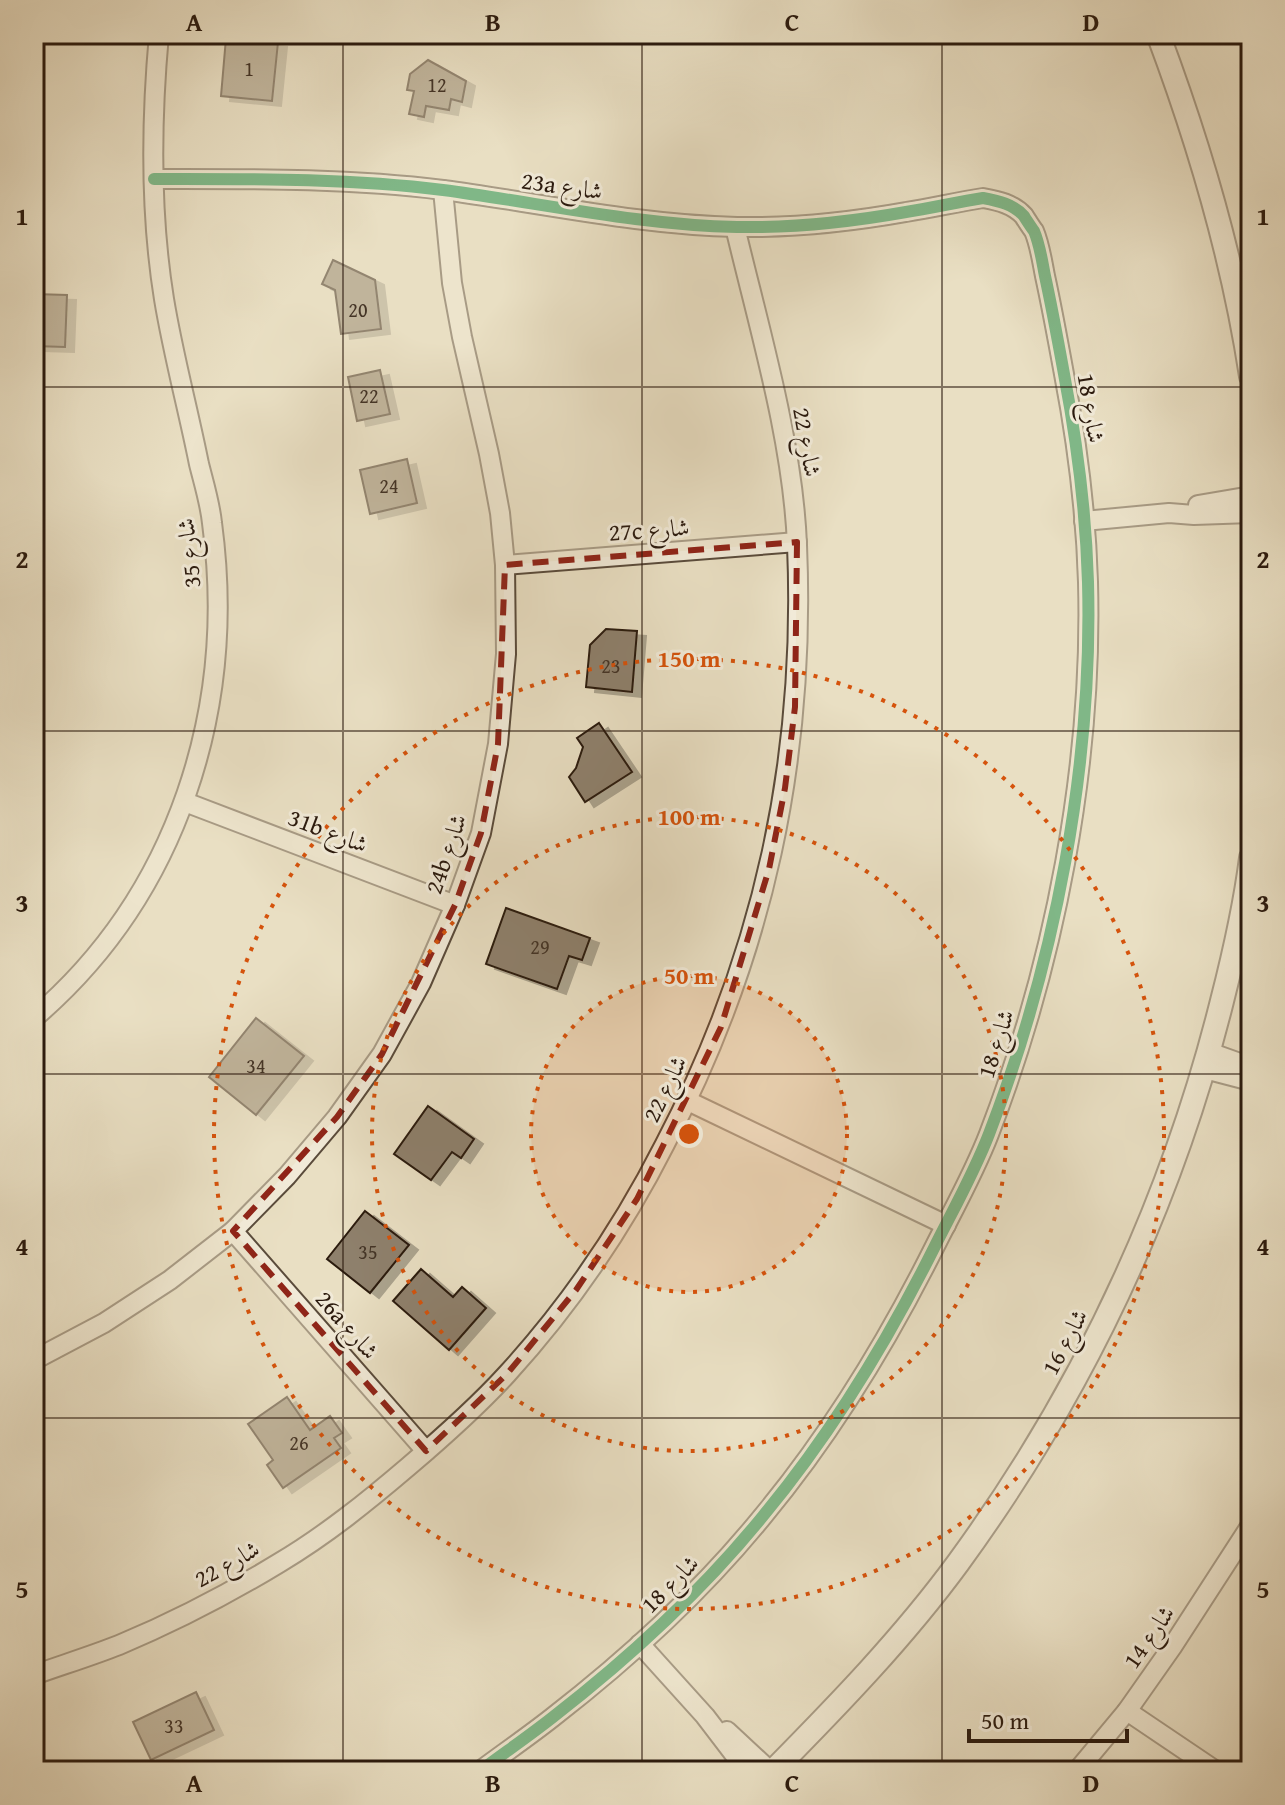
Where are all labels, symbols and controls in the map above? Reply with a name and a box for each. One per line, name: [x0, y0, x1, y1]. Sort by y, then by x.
text: A: [186, 2, 203, 41]
text: B: [485, 2, 501, 41]
text: C: [785, 2, 799, 41]
text: D: [1083, 2, 1099, 41]
house number: 1: [244, 54, 254, 83]
house number: 12: [427, 70, 447, 99]
street label: 23a شارع: [519, 163, 605, 211]
text: 1: [15, 196, 29, 235]
text: 1: [1256, 196, 1270, 235]
house number: 20: [348, 295, 368, 324]
street label: شارع 18: [1066, 371, 1114, 446]
house number: 22: [359, 381, 379, 410]
street label: شارع 22: [781, 404, 831, 480]
house number: 24: [379, 471, 399, 500]
street label: 27c شارع: [607, 509, 691, 553]
street label: شارع 35: [167, 516, 213, 590]
text: 2: [15, 539, 29, 578]
text: 2: [1256, 539, 1270, 578]
text: 150 m: [657, 641, 721, 676]
house number: 23: [601, 651, 621, 680]
street label: 31b شارع: [282, 799, 373, 864]
text: 100 m: [657, 799, 721, 834]
street label: 24b شارع: [416, 809, 478, 900]
text: 3: [15, 883, 29, 922]
text: 3: [1256, 883, 1270, 922]
house number: 29: [530, 932, 550, 961]
text: 50 m: [664, 958, 715, 993]
street label: شارع 18: [968, 1005, 1026, 1083]
street label: شارع 22: [633, 1050, 698, 1129]
house number: 34: [246, 1051, 266, 1080]
centre of rings: [675, 1120, 703, 1148]
text: 4: [15, 1226, 29, 1265]
text: 4: [1256, 1226, 1270, 1265]
house number: 35: [358, 1237, 378, 1266]
street label: 26a شارع: [305, 1282, 387, 1369]
street label: شارع 16: [1033, 1303, 1099, 1382]
house number: 26: [289, 1428, 309, 1457]
street label: شارع 22: [188, 1531, 267, 1598]
street label: شارع 18: [633, 1547, 709, 1623]
text: 5: [15, 1569, 29, 1608]
text: 5: [1256, 1569, 1270, 1608]
street label: شارع 14: [1114, 1598, 1185, 1677]
scale bar: [969, 1693, 1127, 1743]
text: 50 m: [981, 1703, 1029, 1738]
house number: 33: [164, 1711, 184, 1740]
text: A: [186, 1763, 203, 1802]
text: B: [485, 1763, 501, 1802]
text: C: [785, 1763, 799, 1802]
text: D: [1083, 1763, 1099, 1802]

